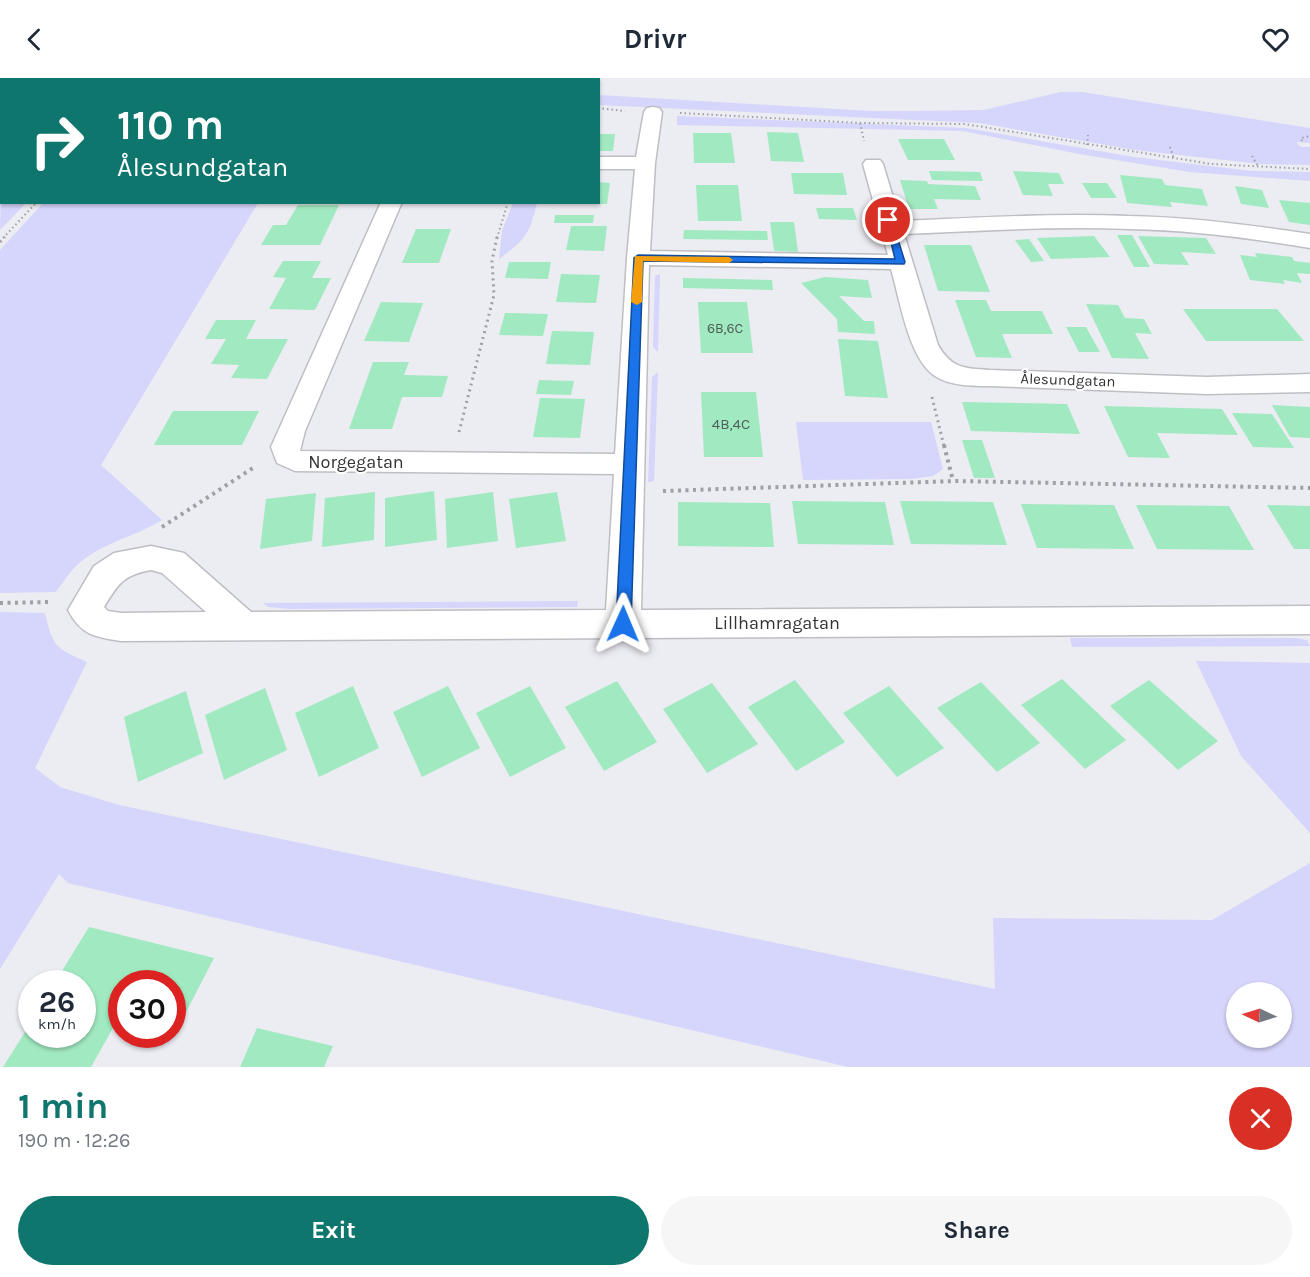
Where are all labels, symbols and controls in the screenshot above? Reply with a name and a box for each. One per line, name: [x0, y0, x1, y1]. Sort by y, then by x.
icon: back: [18, 23, 51, 56]
text: Drivr: [624, 23, 686, 55]
icon: heart: [1259, 23, 1292, 56]
text: 110 m: [117, 100, 224, 150]
icon: right: [18, 102, 96, 180]
text: Ålesundgatan: [117, 151, 288, 183]
pin: [862, 194, 913, 245]
icon: arrive: [871, 203, 904, 236]
house number: 6B,6C: [707, 320, 743, 337]
street label: Ålesundgatan: [1020, 369, 1116, 391]
house number: 4B,4C: [712, 415, 750, 433]
street label: Norgegatan: [308, 451, 404, 473]
position arrow: [591, 592, 655, 656]
street label: Lillhamragatan: [714, 612, 840, 634]
speed limit sign: 30: [108, 970, 186, 1048]
north arrow: [1226, 982, 1292, 1048]
map controls: [1226, 982, 1292, 1048]
text: 26: [39, 984, 75, 1020]
text: km/h: [38, 1015, 76, 1033]
text: 1 min: [18, 1085, 108, 1127]
button: close: [1229, 1087, 1292, 1150]
text: 190 m · 12:26: [18, 1129, 130, 1152]
button: Exit: [18, 1196, 649, 1265]
button: Share: [661, 1196, 1292, 1265]

